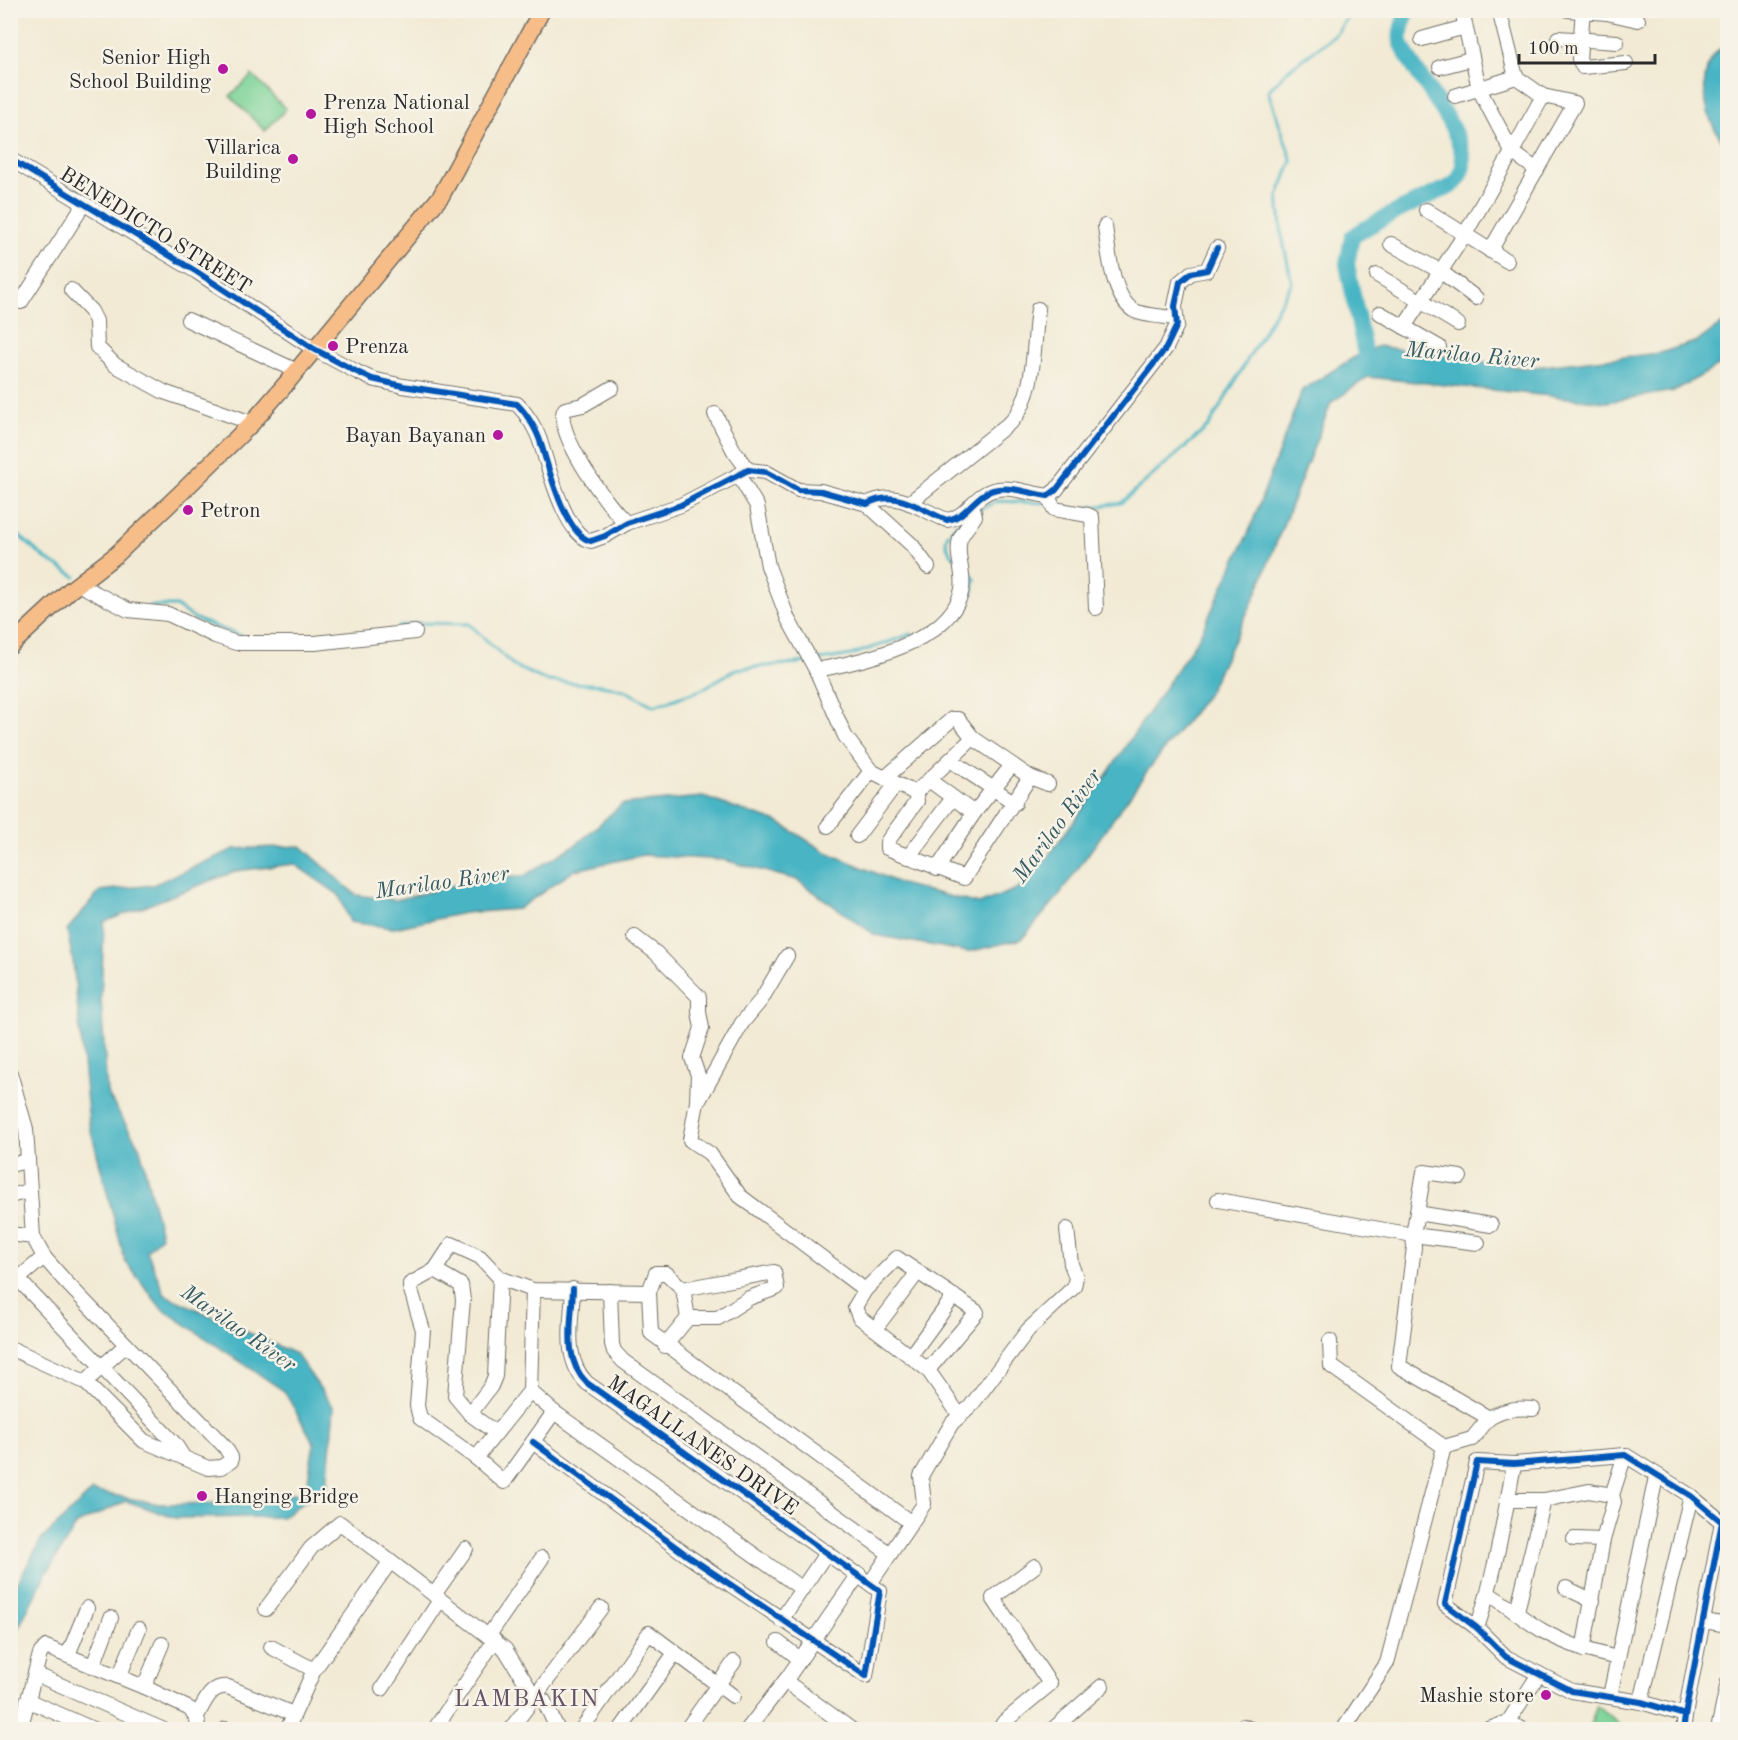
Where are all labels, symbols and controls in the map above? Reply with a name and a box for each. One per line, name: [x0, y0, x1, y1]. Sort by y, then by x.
scale bar: [1519, 27, 1656, 65]
text: 100 m: [1528, 40, 1579, 58]
place label: Senior High School Building: [69, 48, 212, 93]
marker: Senior High School Building: [216, 62, 230, 76]
place label: Prenza National High School: [323, 93, 470, 138]
marker: Prenza National High School: [304, 107, 318, 121]
place label: Villarica Building: [205, 138, 282, 183]
marker: Villarica Building: [286, 152, 300, 166]
street label: BENEDICTO STREET: [56, 164, 254, 299]
place label: Prenza: [345, 337, 409, 358]
marker: Prenza: [326, 339, 340, 353]
water label: Marilao River: [1403, 339, 1540, 373]
place label: Bayan Bayanan: [345, 426, 486, 447]
marker: Bayan Bayanan: [491, 428, 505, 442]
place label: Petron: [200, 501, 261, 522]
marker: Petron: [181, 503, 195, 517]
water label: Marilao River: [1009, 765, 1106, 888]
water label: Marilao River: [373, 863, 511, 903]
water label: Marilao River: [176, 1280, 300, 1377]
street label: MAGALLANES DRIVE: [603, 1372, 801, 1520]
place label: Hanging Bridge: [214, 1487, 359, 1508]
marker: Hanging Bridge: [195, 1489, 209, 1503]
place label: Mashie store: [1419, 1686, 1534, 1707]
district label: LAMBAKIN: [454, 1688, 600, 1712]
marker: Mashie store: [1539, 1688, 1553, 1702]

